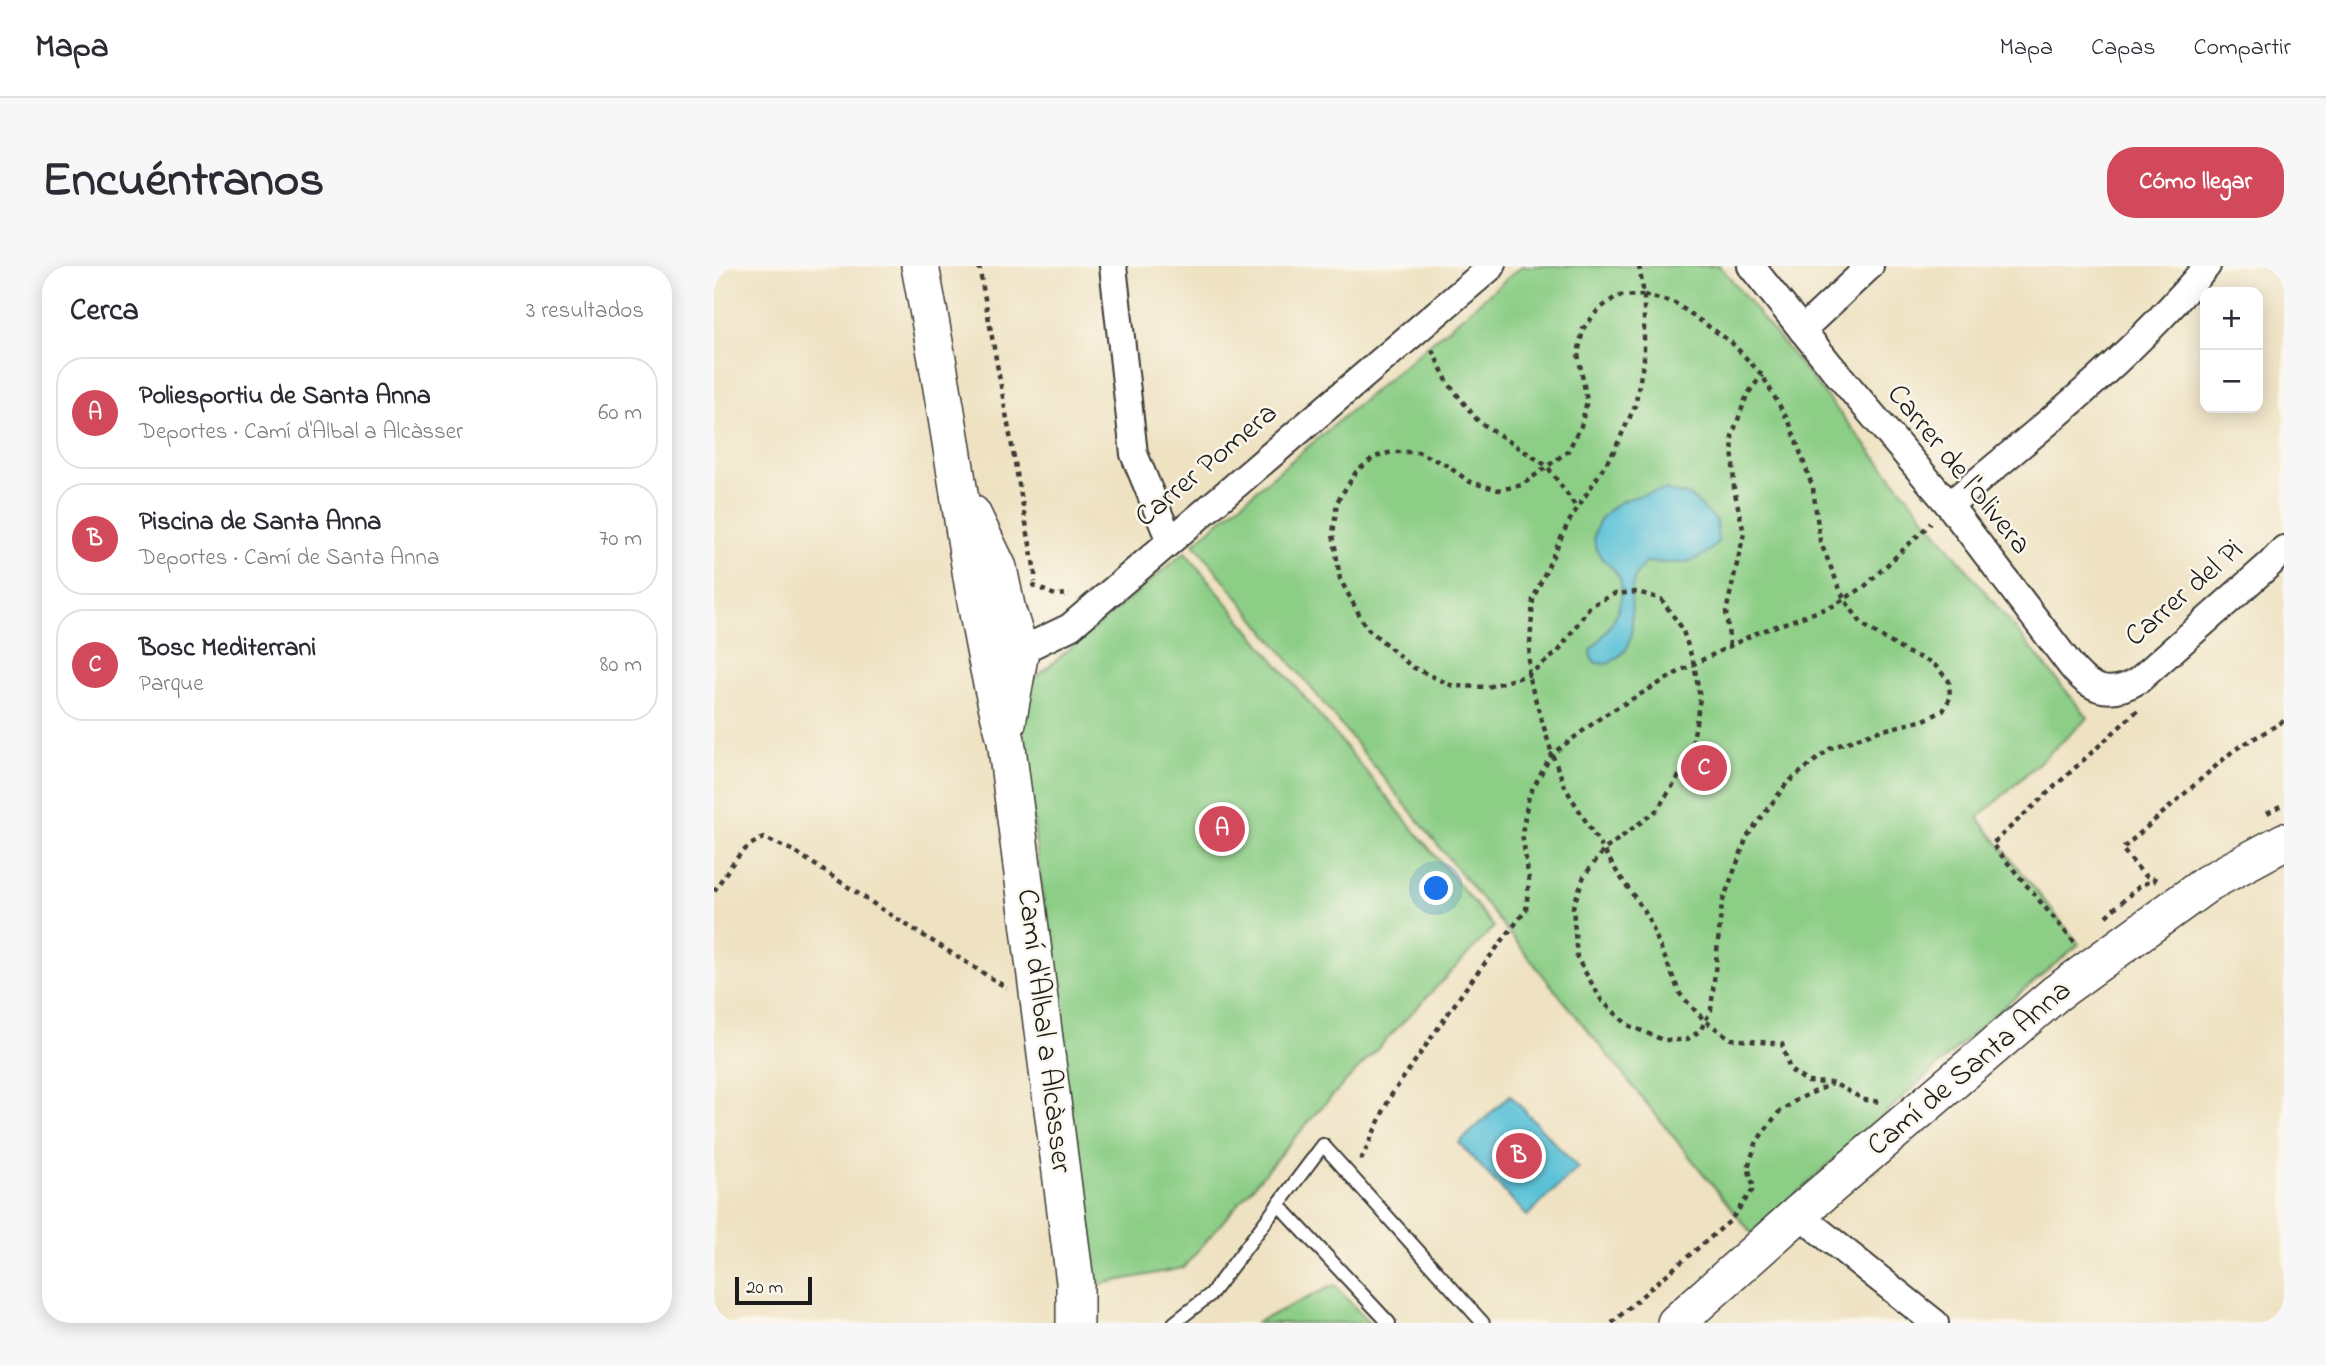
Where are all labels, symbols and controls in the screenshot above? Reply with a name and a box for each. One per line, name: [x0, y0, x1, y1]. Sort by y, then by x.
text: Mapa: [35, 24, 109, 72]
text: Mapa: [2000, 31, 2053, 66]
text: Capas: [2091, 31, 2155, 66]
text: Compartir: [2193, 31, 2291, 66]
text: Encuéntranos: [42, 146, 324, 218]
button: Cómo llegar: [2107, 147, 2284, 218]
map controls: [2200, 287, 2263, 413]
button: +: [2200, 287, 2263, 350]
text: Cerca: [70, 290, 139, 334]
text: 3 resultados: [526, 295, 644, 328]
button: −: [2200, 350, 2263, 413]
street label: Carrer de l'Olivera: [1875, 375, 2041, 565]
text: Poliesportiu de Santa Anna: [139, 378, 431, 416]
street label: Carrer Pomera: [1126, 393, 1288, 539]
text: A: [88, 397, 102, 430]
text: 60 m: [598, 397, 642, 430]
text: Deportes · Camí d'Albal a Alcàsser: [139, 416, 463, 449]
text: Piscina de Santa Anna: [139, 504, 381, 542]
text: B: [87, 523, 103, 556]
text: 70 m: [599, 523, 642, 556]
street label: Carrer del Pi: [2116, 530, 2254, 658]
text: Deportes · Camí de Santa Anna: [139, 542, 439, 575]
text: Bosc Mediterrani: [139, 630, 316, 668]
text: C: [89, 649, 101, 682]
text: 80 m: [600, 649, 642, 682]
text: Parque: [139, 668, 203, 701]
pin: C: [1681, 742, 1727, 794]
pin: A: [1199, 803, 1245, 855]
your location: [1419, 871, 1453, 905]
street label: Camí d'Albal a Alcàsser: [1004, 886, 1082, 1176]
street label: Camí de Santa Anna: [1858, 970, 2082, 1168]
pin: B: [1496, 1130, 1542, 1182]
scale bar: [735, 1274, 812, 1306]
text: 20 m: [746, 1275, 783, 1302]

